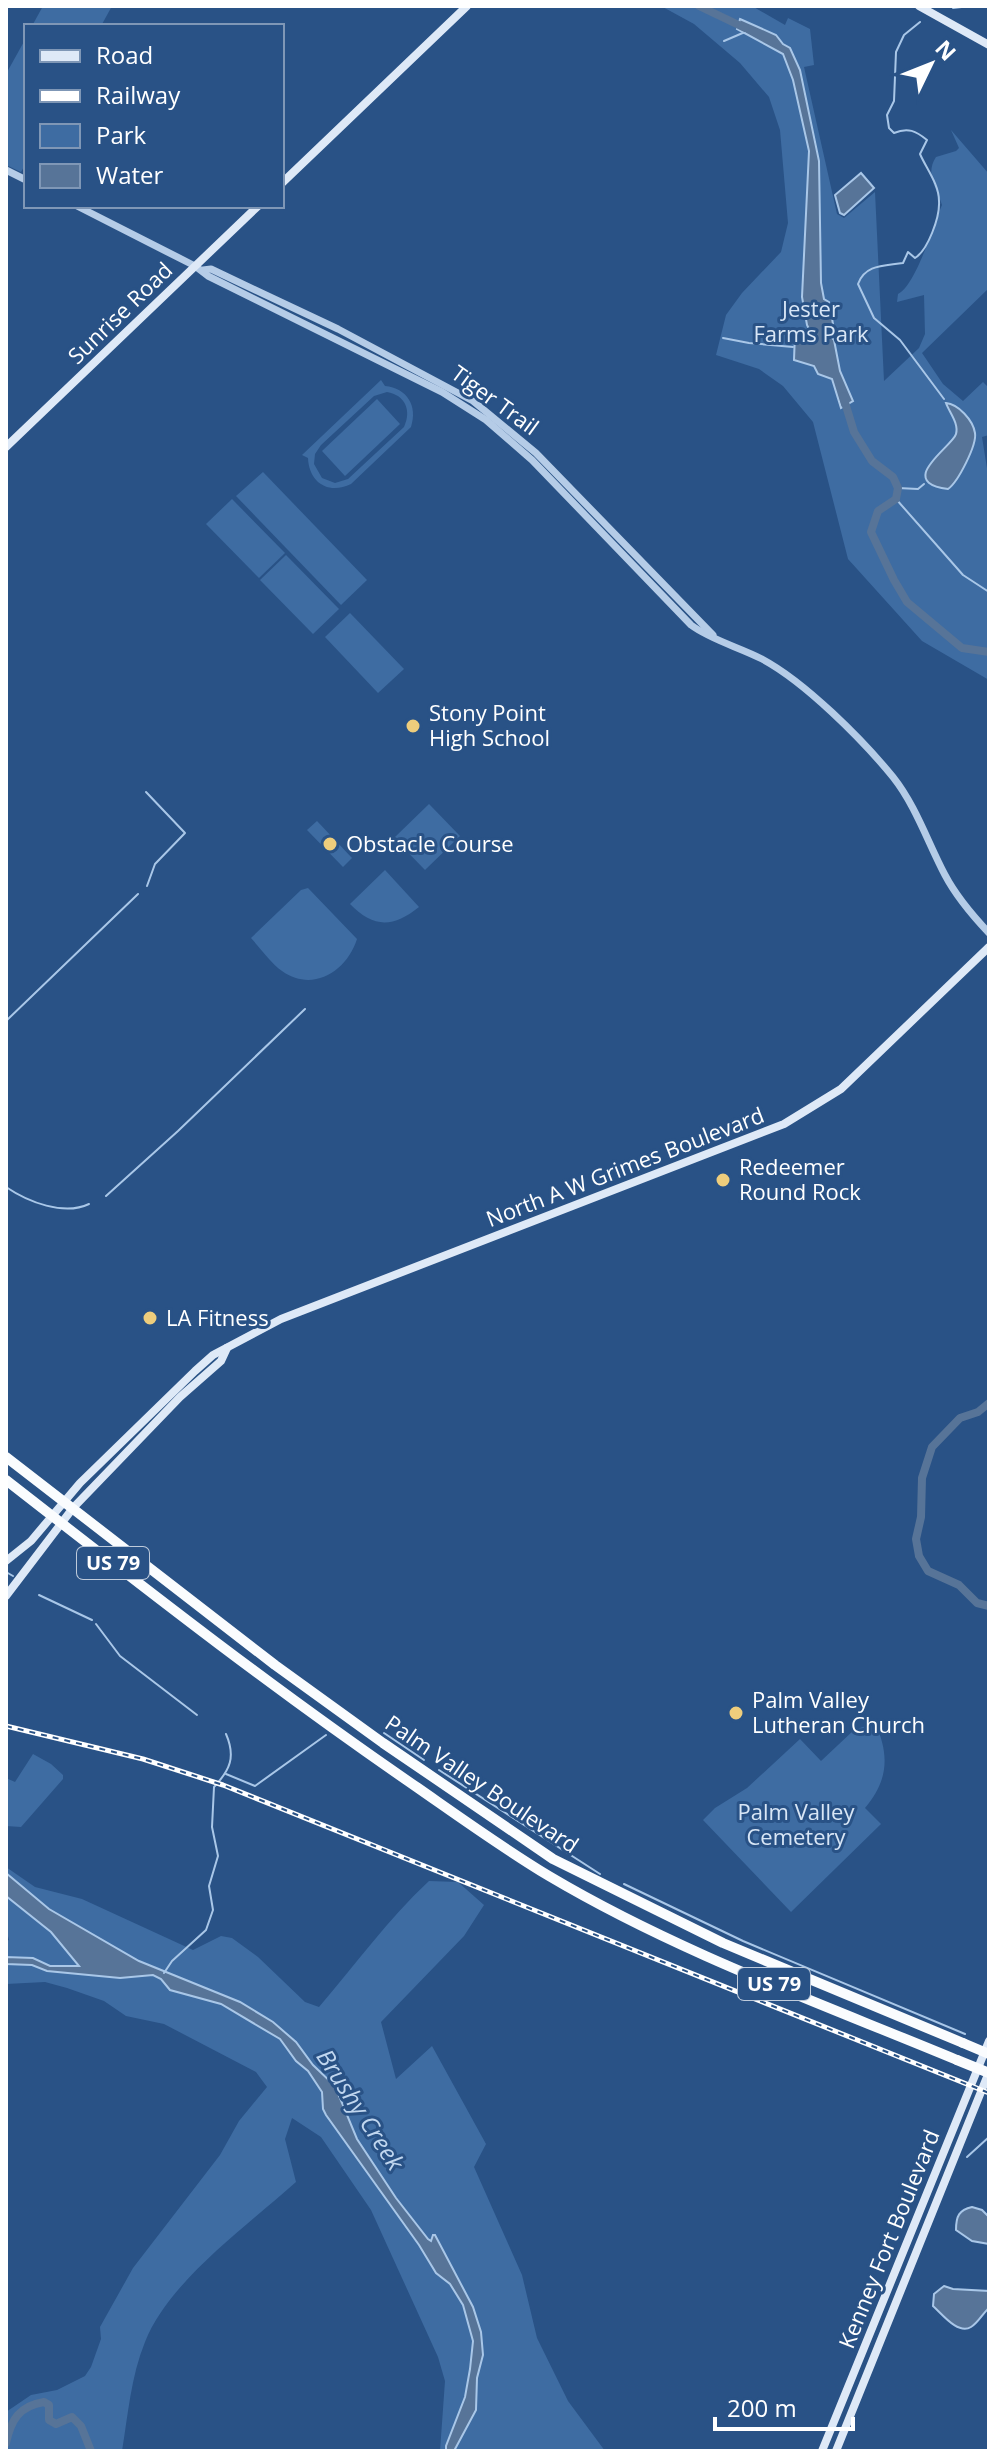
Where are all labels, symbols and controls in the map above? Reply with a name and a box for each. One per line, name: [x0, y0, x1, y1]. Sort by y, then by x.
legend: [24, 24, 284, 208]
north arrow: [891, 24, 971, 104]
text: N: [929, 33, 963, 66]
text: Road: [96, 38, 153, 71]
text: Railway: [96, 78, 181, 111]
text: Park: [96, 118, 147, 151]
text: Water: [96, 158, 164, 191]
street label: Sunrise Road: [60, 255, 178, 370]
park label: Jester Farms Park: [753, 293, 869, 348]
street label: Tiger Trail: [446, 357, 545, 441]
place label: Stony Point High School: [429, 697, 550, 752]
marker: Stony Point High School: [404, 717, 422, 735]
place label: Obstacle Course: [346, 828, 514, 858]
marker: Obstacle Course: [321, 835, 339, 853]
street label: North A W Grimes Boulevard: [481, 1099, 768, 1233]
place label: Redeemer Round Rock: [739, 1151, 861, 1206]
marker: Redeemer Round Rock: [714, 1171, 732, 1189]
place label: LA Fitness: [166, 1302, 269, 1332]
marker: LA Fitness: [141, 1309, 159, 1327]
road number: US 79: [77, 1547, 149, 1579]
place label: Palm Valley Lutheran Church: [752, 1684, 925, 1739]
marker: Palm Valley Lutheran Church: [727, 1704, 745, 1722]
street label: Palm Valley Boulevard: [380, 1707, 585, 1859]
park label: Palm Valley Cemetery: [738, 1796, 855, 1851]
road number: US 79: [738, 1968, 810, 2000]
water label: Brushy Creek: [310, 2042, 413, 2177]
street label: Kenney Fort Boulevard: [830, 2125, 946, 2353]
scale bar: [715, 2381, 853, 2431]
text: 200 m: [727, 2391, 797, 2424]

